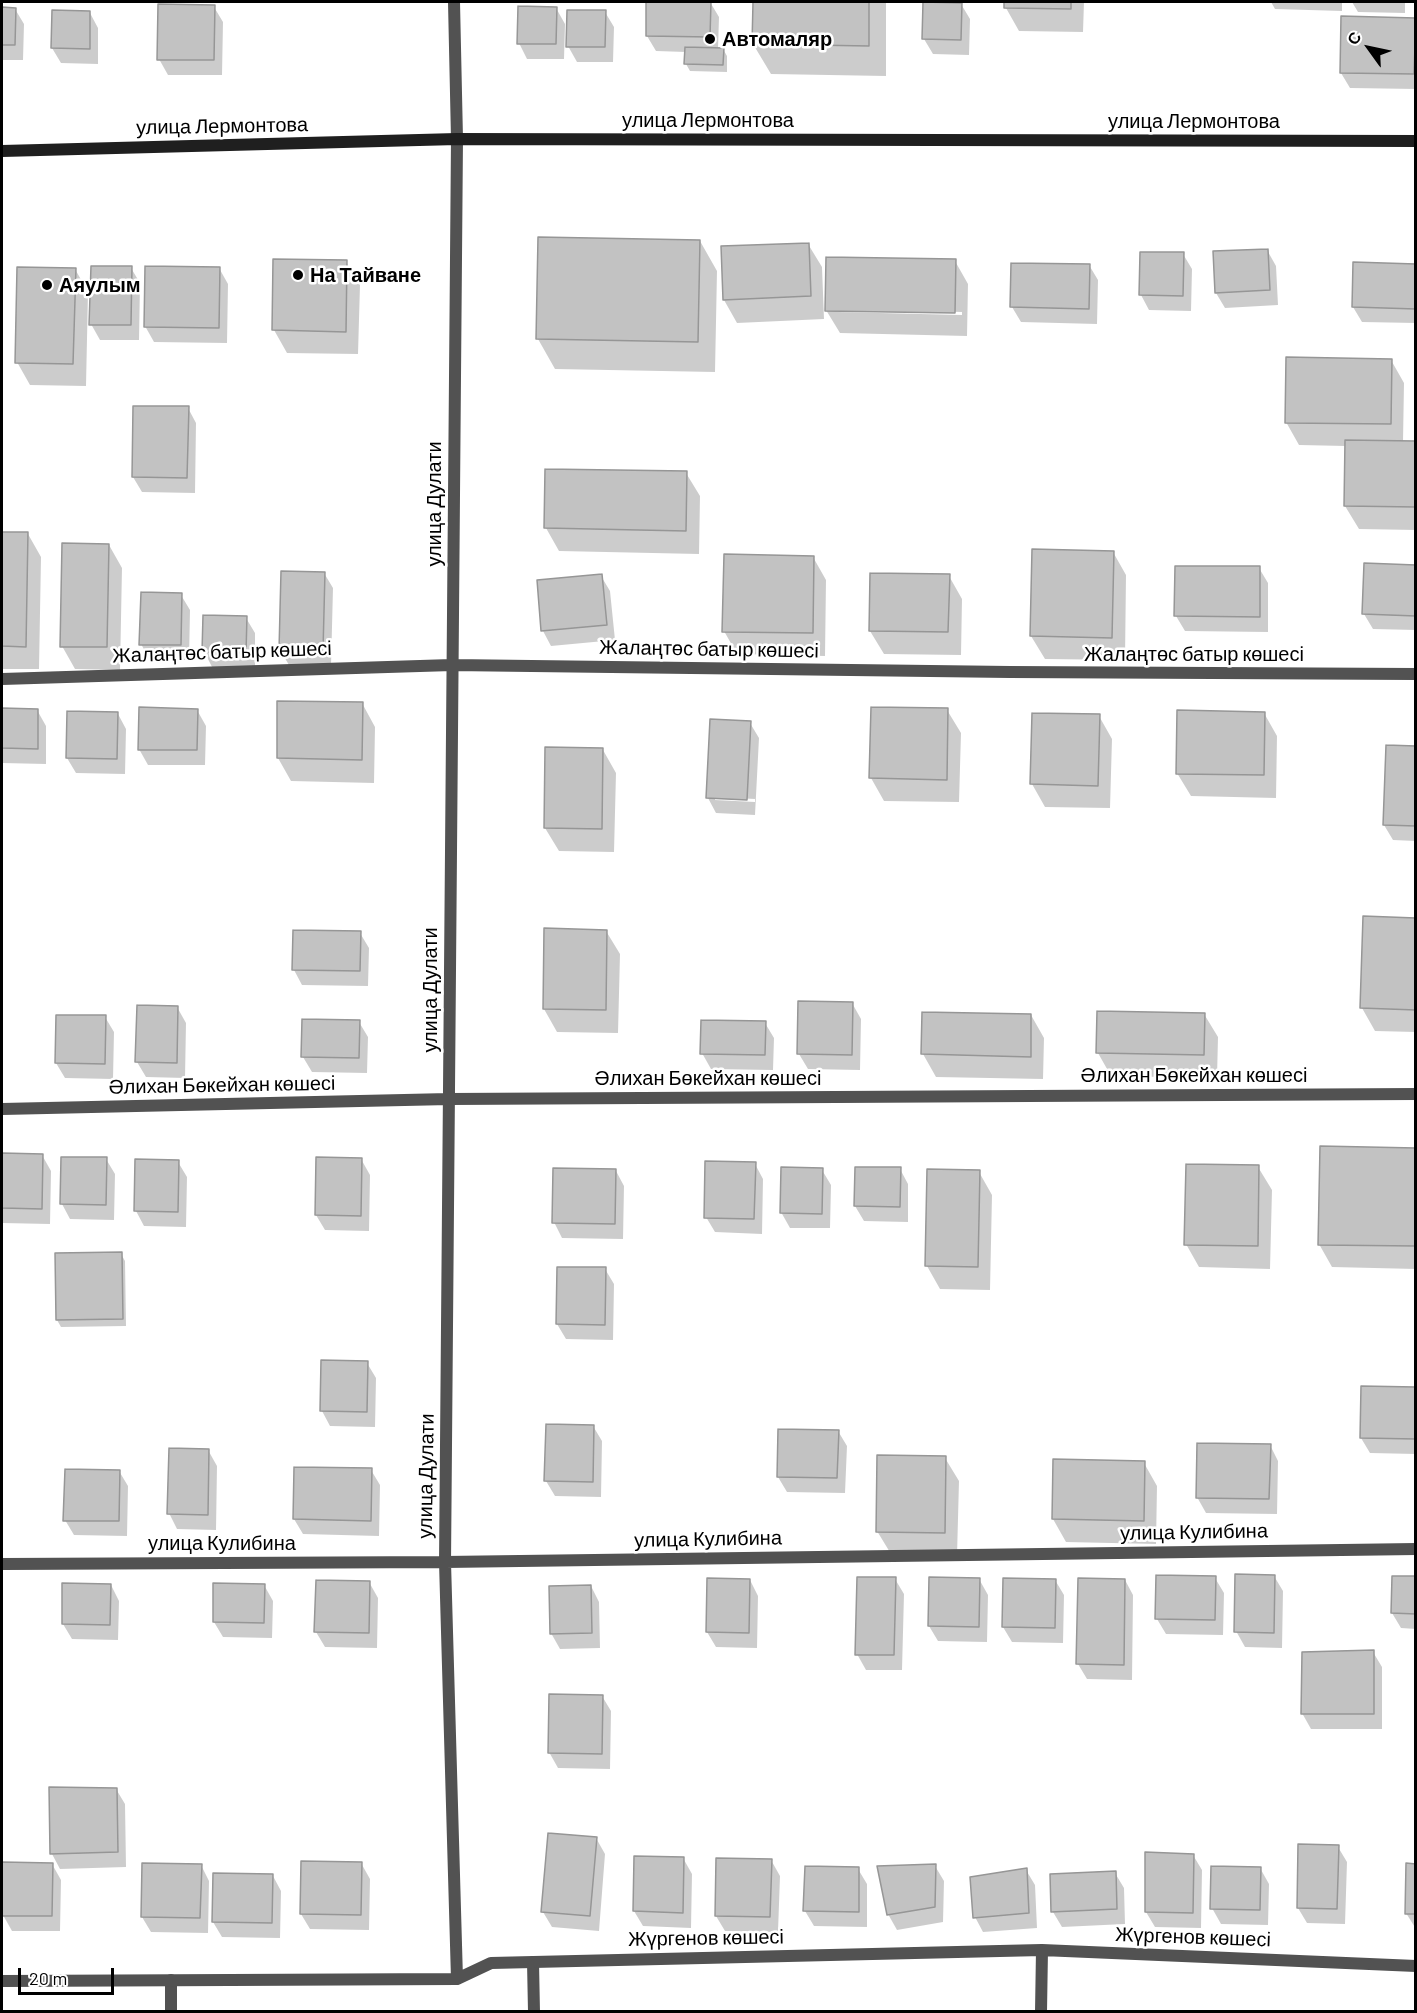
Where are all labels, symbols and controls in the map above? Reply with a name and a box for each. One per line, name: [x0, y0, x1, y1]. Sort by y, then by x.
north arrow: [1339, 18, 1399, 78]
place label: Автомаляр: [722, 27, 832, 51]
text: С: [1342, 28, 1365, 48]
marker: Автомаляр: [703, 32, 717, 46]
street label: улица Лермонтова: [622, 108, 794, 132]
street label: улица Лермонтова: [1108, 109, 1280, 133]
street label: улица Лермонтова: [136, 113, 308, 139]
place label: На Тайване: [310, 263, 421, 287]
marker: На Тайване: [291, 268, 305, 282]
place label: Аяулым: [59, 273, 141, 297]
marker: Аяулым: [40, 278, 54, 292]
street label: улица Дулати: [422, 441, 446, 567]
street label: Жалаңтөс батыр көшесі: [599, 635, 819, 663]
street label: Жалаңтөс батыр көшесі: [112, 636, 332, 668]
street label: Жалаңтөс батыр көшесі: [1084, 642, 1304, 666]
street label: улица Дулати: [418, 927, 442, 1053]
street label: Әлихан Бөкейхан көшесі: [1081, 1063, 1307, 1087]
street label: Әлихан Бөкейхан көшесі: [595, 1066, 821, 1090]
street label: Әлихан Бөкейхан көшесі: [108, 1071, 336, 1099]
street label: улица Дулати: [413, 1413, 439, 1539]
street label: улица Кулибина: [1120, 1519, 1268, 1545]
street label: улица Кулибина: [634, 1526, 782, 1552]
street label: улица Кулибина: [148, 1531, 296, 1555]
street label: Жүргенов көшесі: [1115, 1922, 1271, 1952]
street label: Жүргенов көшесі: [628, 1925, 784, 1951]
scale bar: [21, 1956, 117, 1994]
text: 20 m: [29, 1967, 67, 1989]

